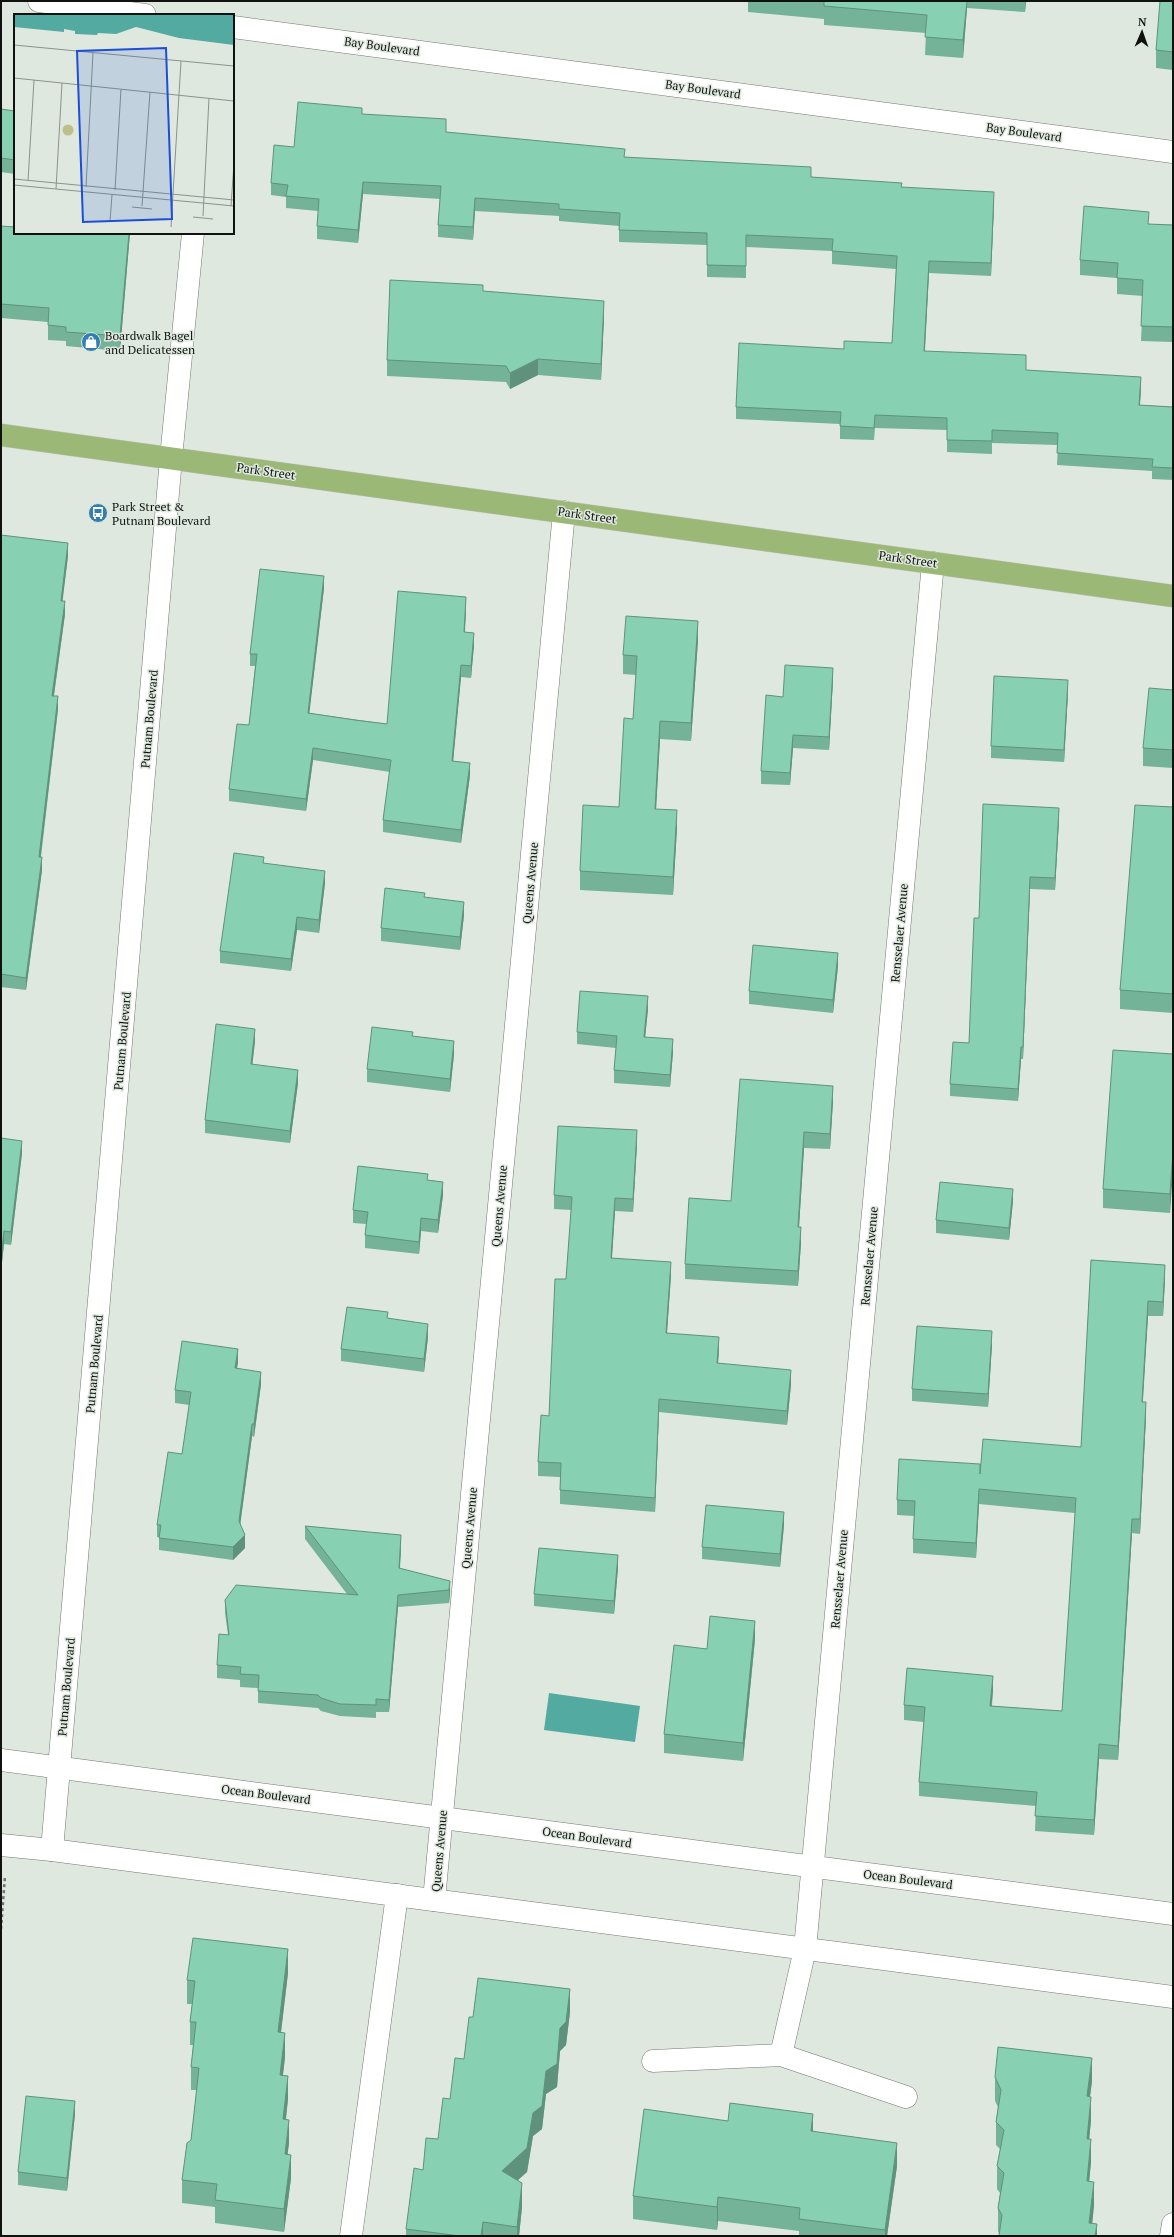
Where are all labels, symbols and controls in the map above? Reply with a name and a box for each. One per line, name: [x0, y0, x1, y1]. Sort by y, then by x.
north arrow: [1122, 12, 1162, 52]
inset map: [14, 14, 234, 234]
text: N: [1138, 15, 1147, 29]
street label: Bay Boulevard: [343, 33, 421, 59]
street label: Bay Boulevard: [664, 76, 742, 102]
street label: Bay Boulevard: [985, 119, 1063, 145]
place label: Boardwalk Bagel and Delicatessen: [105, 328, 195, 357]
shop icon: Boardwalk Bagel and Delicatessen: [80, 331, 102, 353]
street label: Park Street: [236, 459, 297, 483]
place label: Park Street & Putnam Boulevard: [112, 499, 211, 528]
bus stop icon: Park Street & Putnam Boulevard: [87, 502, 109, 524]
street label: Park Street: [557, 503, 618, 527]
street label: Park Street: [878, 547, 939, 571]
street label: Putnam Boulevard: [137, 669, 161, 769]
street label: Queens Avenue: [519, 841, 541, 925]
street label: Rensselaer Avenue: [887, 883, 911, 983]
street label: Putnam Boulevard: [110, 991, 134, 1091]
street label: Queens Avenue: [488, 1164, 510, 1248]
street label: Rensselaer Avenue: [857, 1206, 881, 1306]
street label: Putnam Boulevard: [82, 1314, 106, 1414]
street label: Queens Avenue: [458, 1486, 480, 1570]
street label: Rensselaer Avenue: [827, 1529, 851, 1629]
street label: Putnam Boulevard: [54, 1637, 78, 1737]
street label: Ocean Boulevard: [220, 1781, 312, 1807]
street label: Queens Avenue: [428, 1809, 450, 1893]
street label: Ocean Boulevard: [541, 1823, 633, 1851]
street label: Ocean Boulevard: [862, 1866, 954, 1892]

